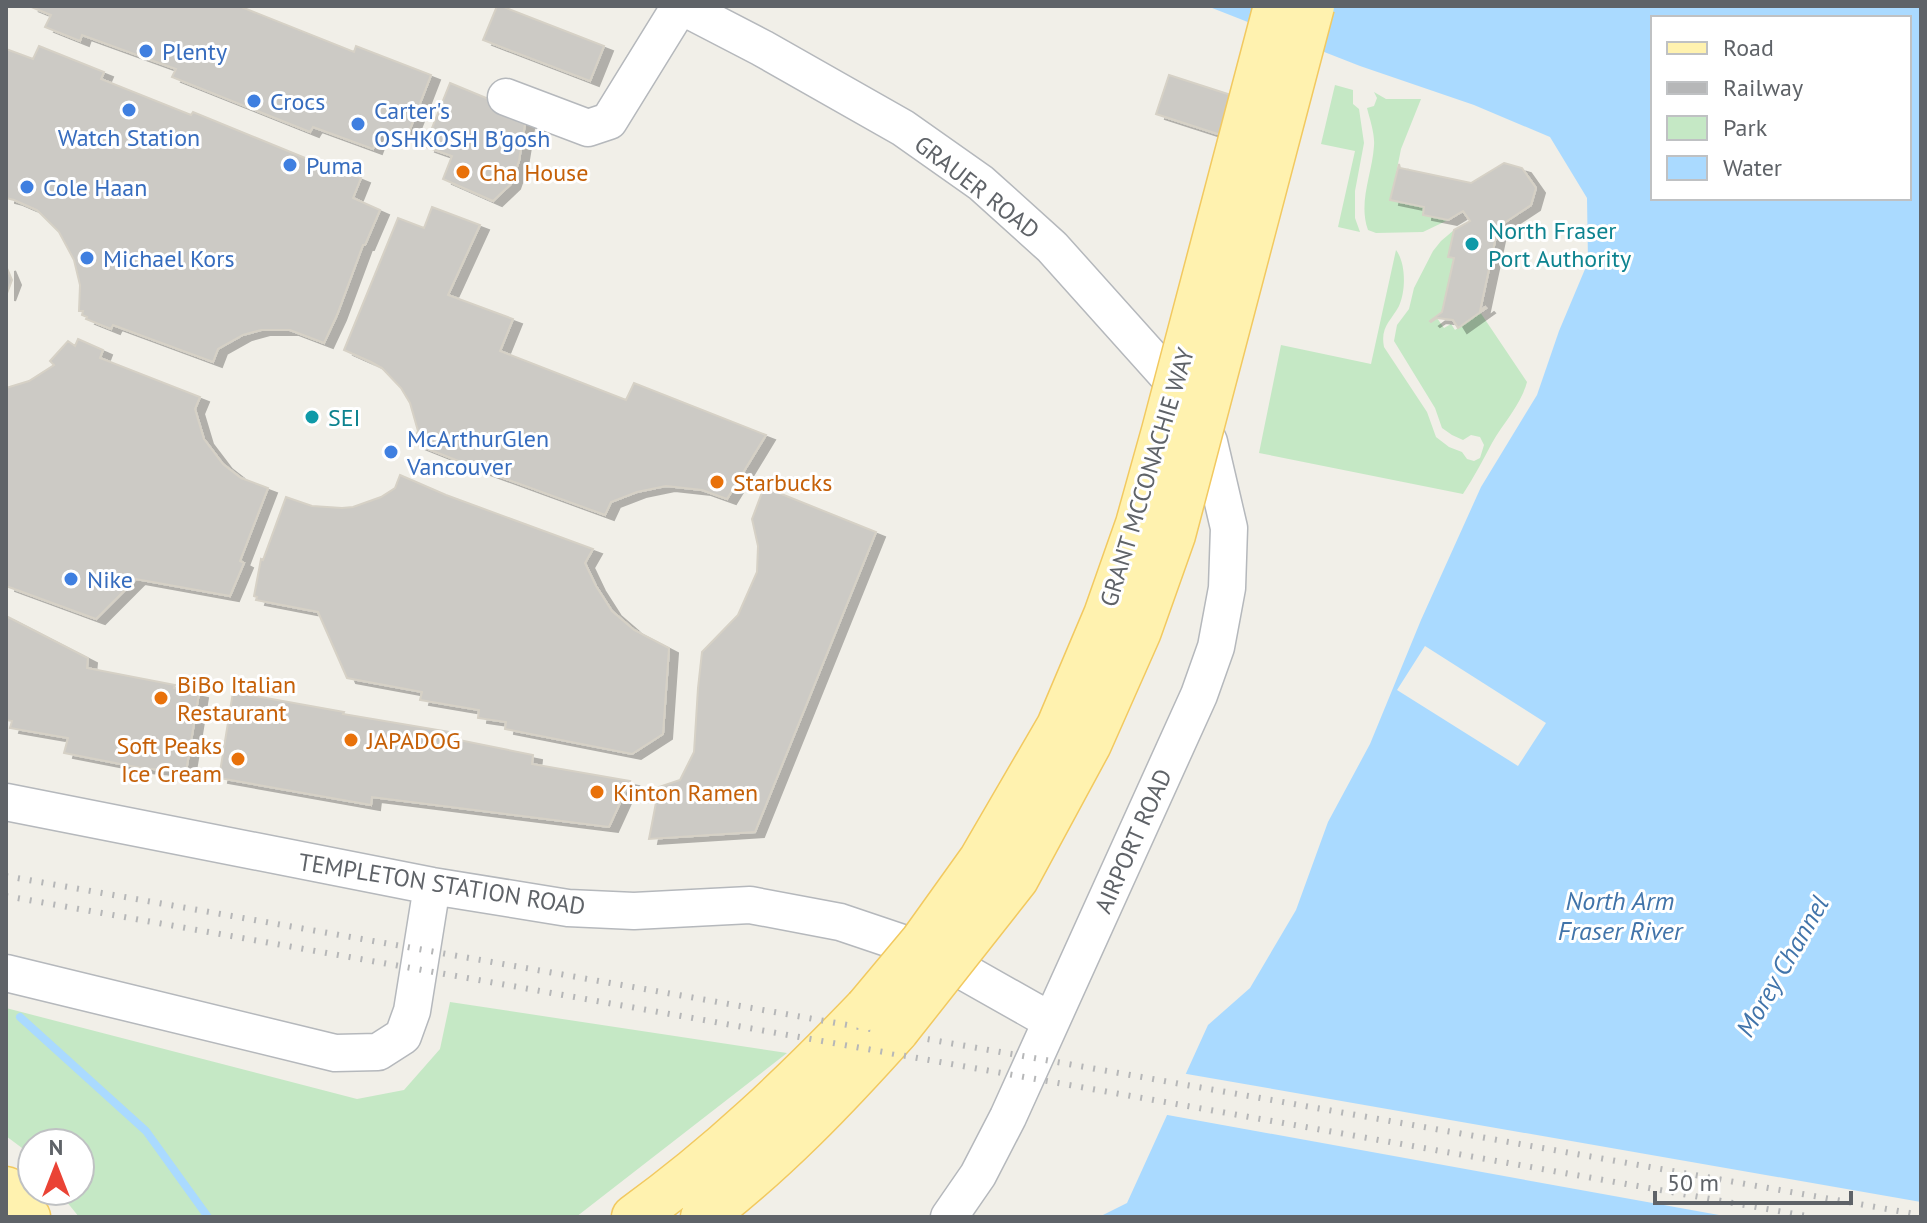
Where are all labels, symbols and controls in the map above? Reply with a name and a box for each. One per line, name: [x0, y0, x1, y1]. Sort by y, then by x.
legend: [1651, 16, 1911, 200]
text: Road: [1723, 32, 1774, 63]
place label: Plenty: [162, 36, 227, 67]
marker: Plenty: [137, 42, 155, 60]
text: Railway: [1723, 72, 1803, 103]
place label: Crocs: [270, 86, 325, 117]
marker: Crocs: [245, 92, 263, 110]
place label: Carter's OSHKOSH B'gosh: [374, 95, 550, 154]
marker: Watch Station: [120, 101, 138, 119]
text: Park: [1723, 112, 1768, 143]
marker: Carter's OSHKOSH B'gosh: [349, 115, 367, 133]
place label: Watch Station: [58, 122, 200, 153]
street label: GRAUER ROAD: [908, 128, 1046, 246]
place label: Puma: [306, 150, 363, 181]
text: Water: [1723, 152, 1782, 183]
marker: Puma: [281, 156, 299, 174]
place label: Cha House: [479, 157, 588, 188]
marker: Cha House: [454, 163, 472, 181]
place label: Cole Haan: [43, 172, 147, 203]
marker: Cole Haan: [18, 178, 36, 196]
place label: North Fraser Port Authority: [1488, 215, 1631, 274]
marker: North Fraser Port Authority: [1463, 235, 1481, 253]
place label: Michael Kors: [103, 243, 235, 274]
marker: Michael Kors: [78, 249, 96, 267]
street label: GRANT MCCONACHIE WAY: [1093, 343, 1201, 610]
place label: SEI: [328, 402, 361, 433]
marker: SEI: [303, 408, 321, 426]
place label: McArthurGlen Vancouver: [406, 423, 549, 482]
marker: McArthurGlen Vancouver: [382, 443, 400, 461]
place label: Starbucks: [733, 467, 832, 498]
marker: Starbucks: [708, 473, 726, 491]
place label: Nike: [87, 564, 133, 595]
marker: Nike: [62, 570, 80, 588]
place label: BiBo Italian Restaurant: [177, 669, 296, 728]
marker: BiBo Italian Restaurant: [152, 689, 170, 707]
place label: JAPADOG: [366, 725, 461, 756]
place label: Soft Peaks Ice Cream: [117, 730, 222, 789]
marker: JAPADOG: [342, 731, 360, 749]
marker: Soft Peaks Ice Cream: [229, 750, 247, 768]
street label: AIRPORT ROAD: [1087, 764, 1179, 918]
place label: Kinton Ramen: [613, 777, 758, 808]
marker: Kinton Ramen: [588, 783, 606, 801]
street label: TEMPLETON STATION ROAD: [296, 846, 588, 922]
water label: North Arm Fraser River: [1558, 884, 1684, 947]
water label: Morey Channel: [1728, 890, 1836, 1042]
north arrow: [16, 1127, 96, 1207]
text: N: [49, 1133, 63, 1161]
scale bar: [1655, 1155, 1851, 1205]
text: 50 m: [1667, 1167, 1719, 1198]

